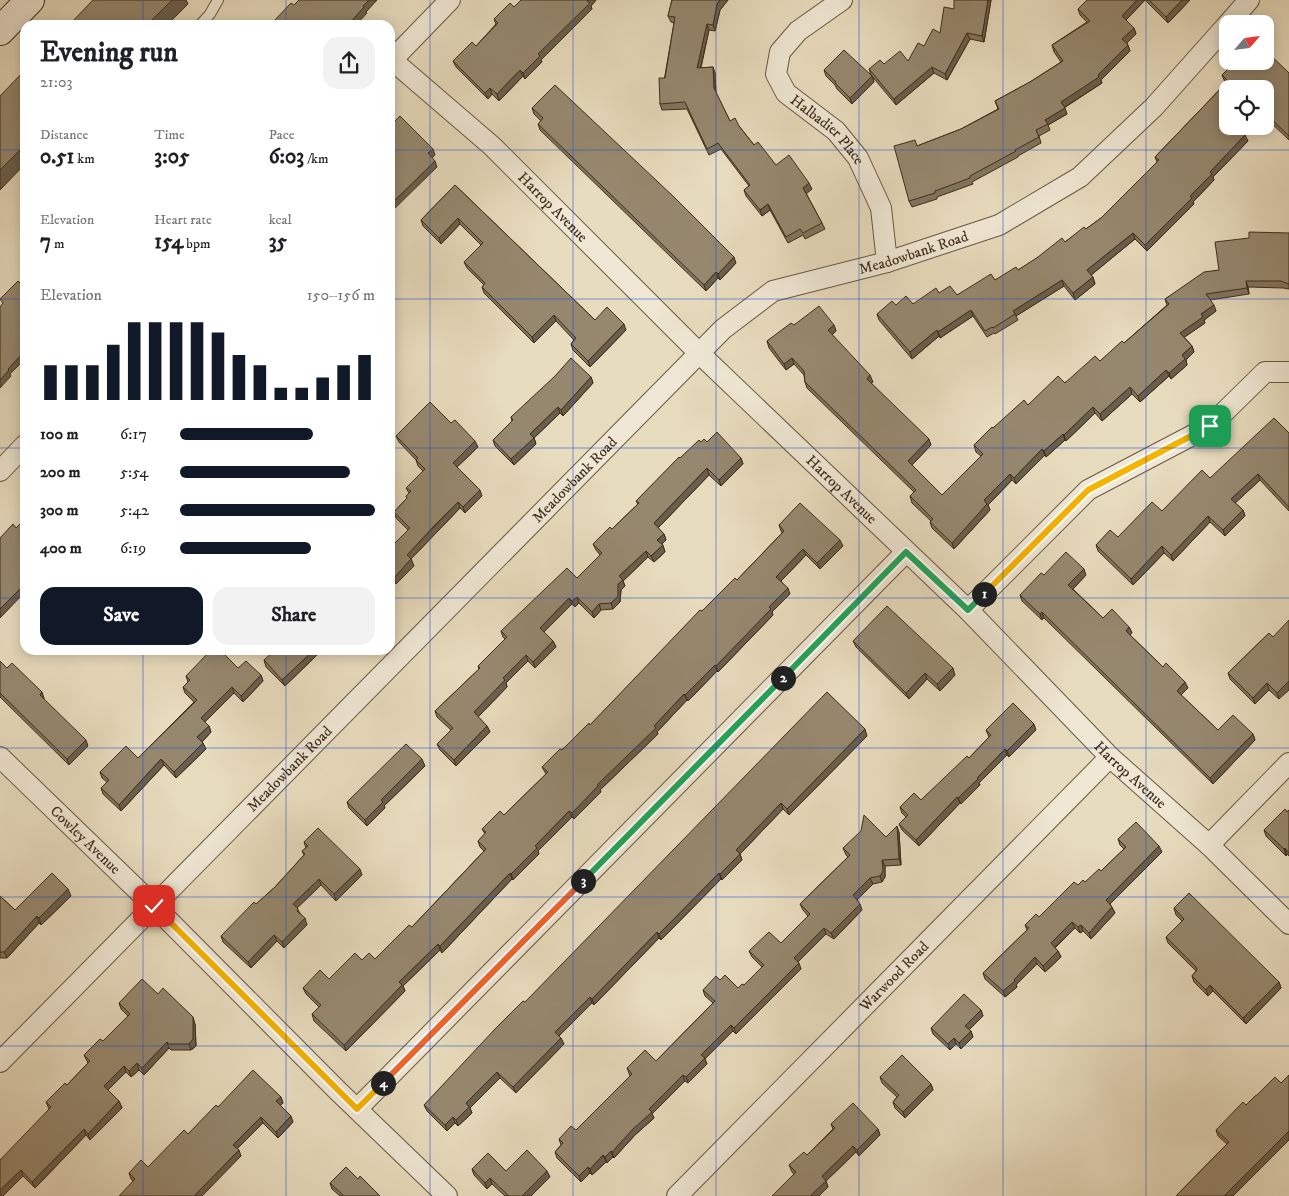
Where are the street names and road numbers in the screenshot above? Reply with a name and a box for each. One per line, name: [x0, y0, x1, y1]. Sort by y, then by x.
street label: Halbadier Place: [786, 91, 869, 167]
street label: Harrop Avenue: [513, 168, 592, 246]
street label: Meadowbank Road: [857, 227, 971, 279]
street label: Meadowbank Road: [528, 433, 622, 527]
street label: Harrop Avenue: [802, 451, 881, 528]
street label: Meadowbank Road: [243, 722, 337, 816]
street label: Harrop Avenue: [1090, 737, 1170, 813]
street label: Cowley Avenue: [46, 802, 124, 879]
street label: Warwood Road: [855, 937, 933, 1016]

